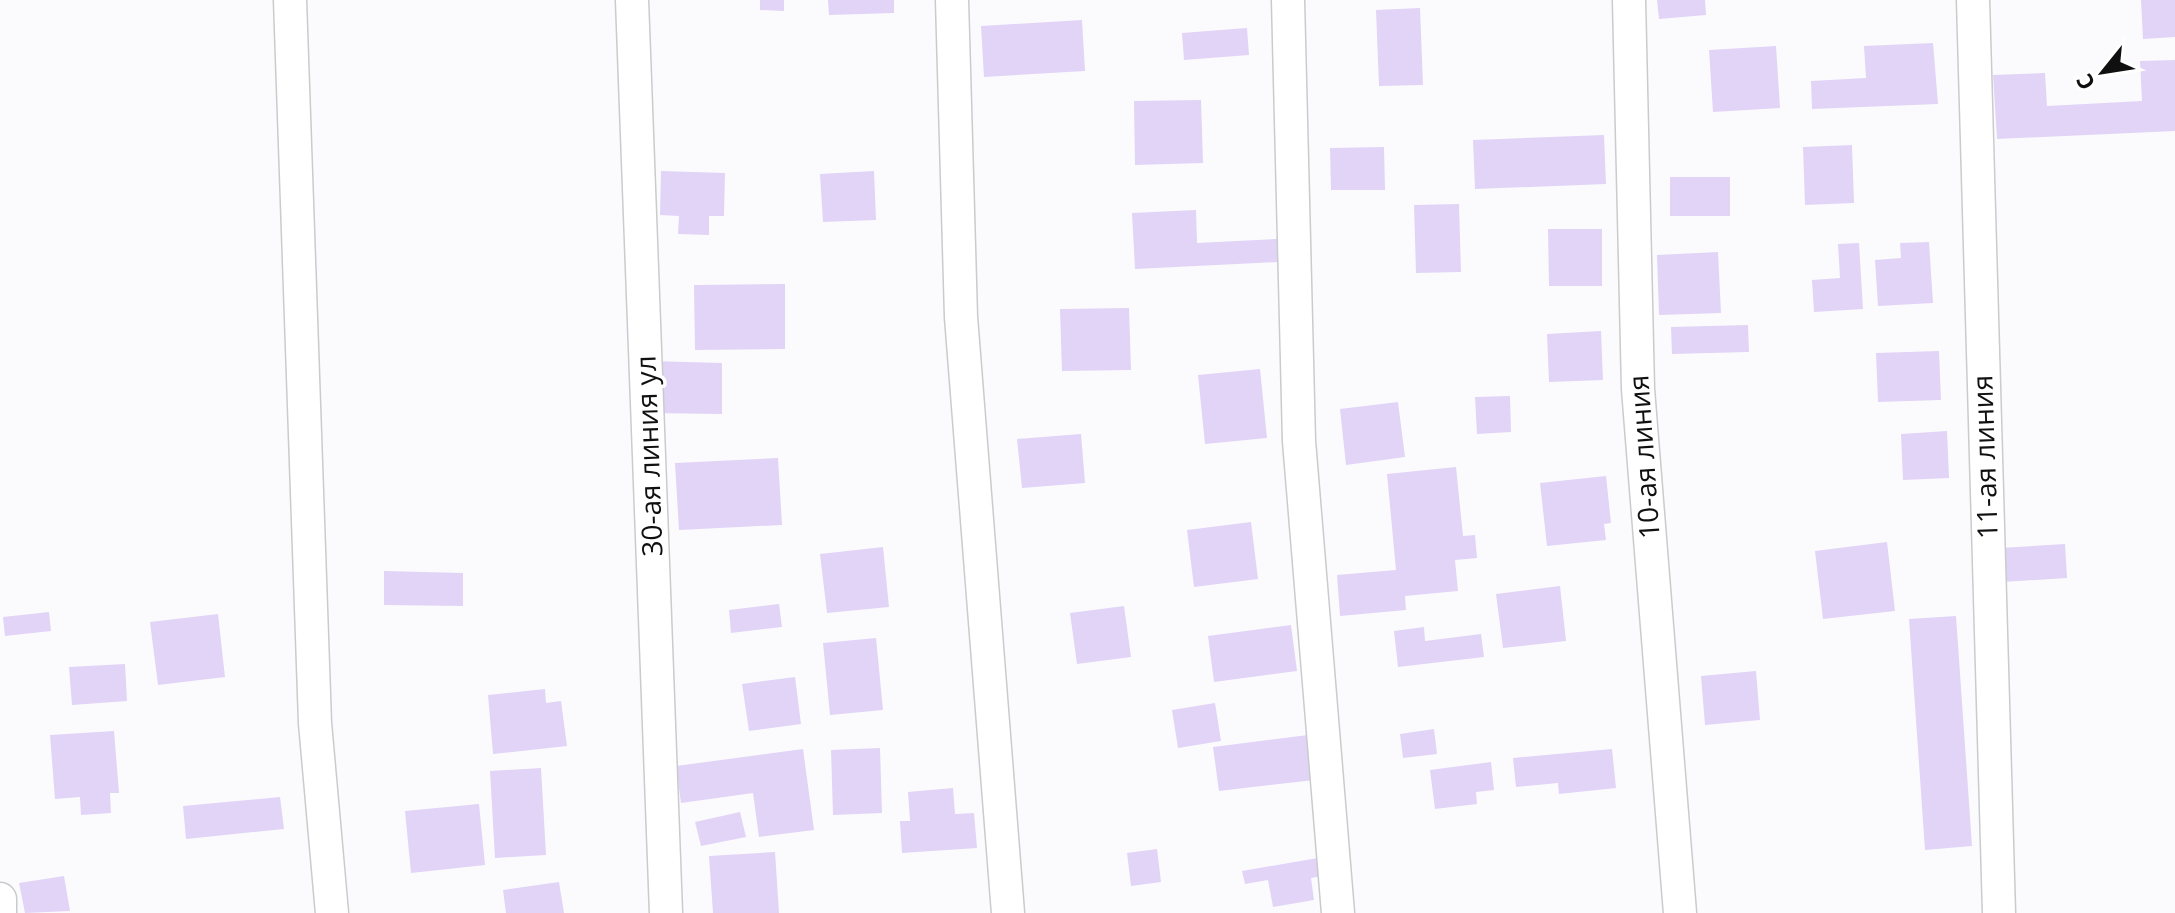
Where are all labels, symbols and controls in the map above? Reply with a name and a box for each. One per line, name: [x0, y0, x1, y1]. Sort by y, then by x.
north arrow: [2063, 32, 2143, 112]
text: С: [2068, 69, 2101, 96]
street label: 30-ая линия ул: [625, 355, 671, 557]
street label: 10-ая линия: [1618, 374, 1668, 540]
street label: 11-ая линия: [1962, 374, 2006, 540]

